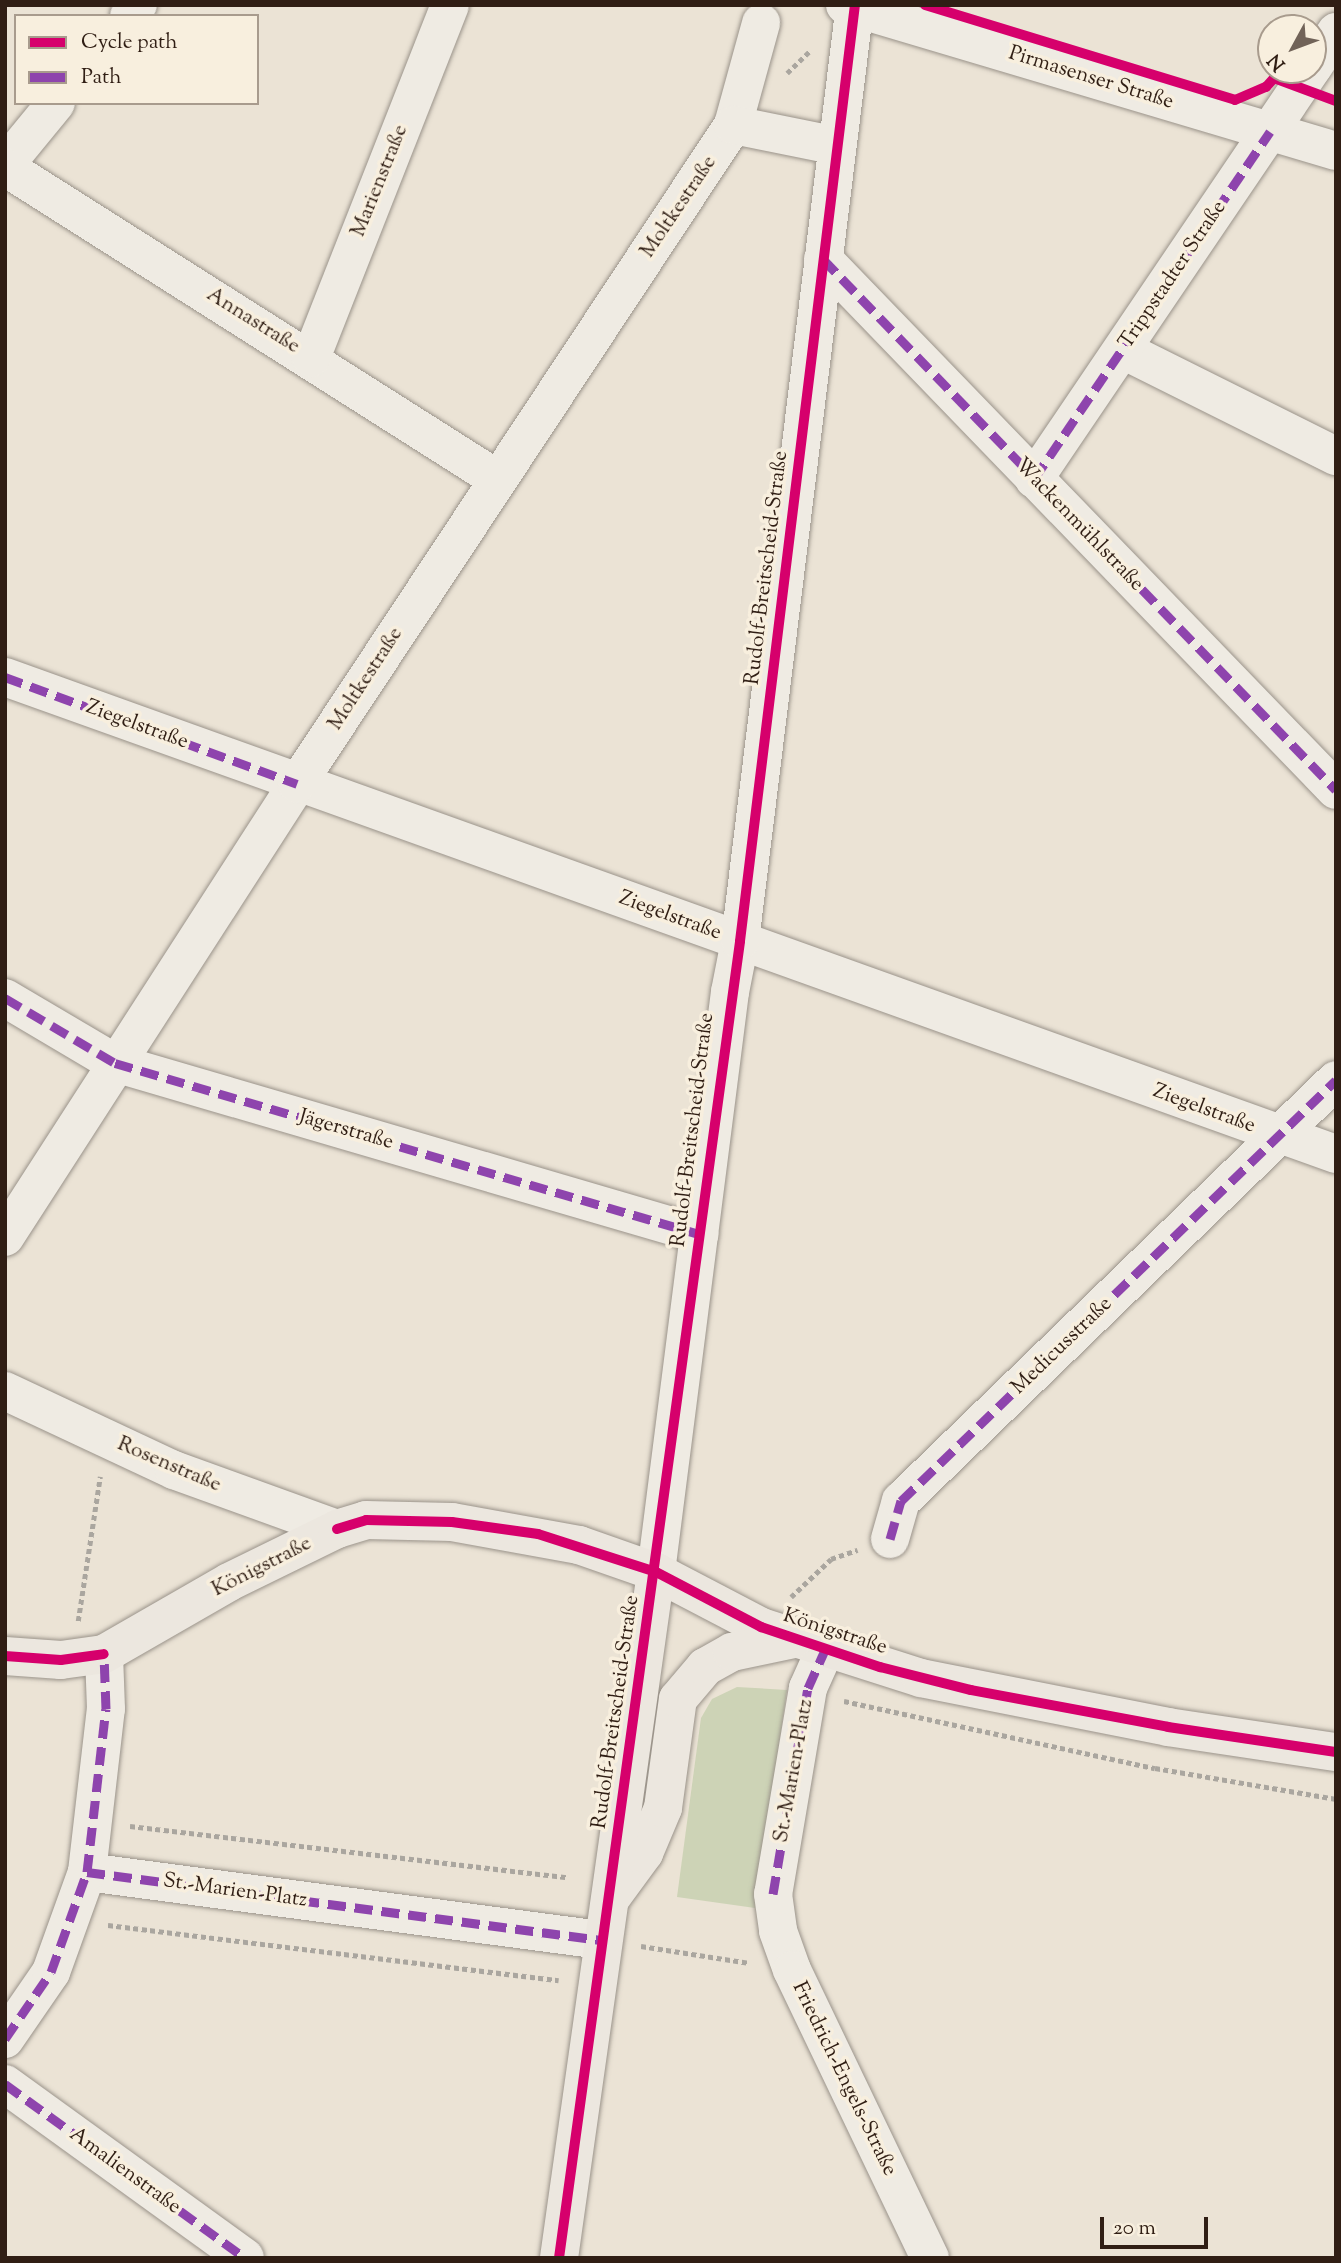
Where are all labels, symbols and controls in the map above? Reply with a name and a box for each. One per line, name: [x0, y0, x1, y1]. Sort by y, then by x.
legend: [14, 14, 259, 105]
north arrow: [1257, 14, 1327, 84]
text: Cycle path: [81, 28, 178, 58]
street label: Pirmasenser Straße: [1005, 41, 1177, 115]
text: N: [1262, 47, 1292, 76]
text: Path: [81, 63, 122, 93]
street label: Marienstraße: [346, 121, 414, 241]
street label: Moltkestraße: [636, 151, 722, 263]
street label: Trippstadter Straße: [1114, 196, 1232, 354]
street label: Annastraße: [202, 282, 304, 360]
street label: Rudolf-Breitscheid-Straße: [740, 450, 794, 686]
street label: Wackenmühlstraße: [1009, 453, 1149, 597]
street label: Moltkestraße: [323, 623, 409, 735]
street label: Ziegelstraße: [82, 695, 192, 755]
street label: Ziegelstraße: [615, 886, 725, 946]
street label: Rudolf-Breitscheid-Straße: [666, 1012, 720, 1248]
street label: Ziegelstraße: [1149, 1079, 1259, 1139]
street label: Jägerstraße: [296, 1105, 396, 1155]
street label: Medicusstraße: [1006, 1292, 1118, 1400]
street label: Rosenstraße: [113, 1432, 225, 1498]
street label: Königstraße: [208, 1531, 316, 1603]
street label: Rudolf-Breitscheid-Straße: [587, 1594, 645, 1830]
street label: Königstraße: [780, 1603, 890, 1661]
street label: St.-Marien-Platz: [769, 1697, 819, 1845]
street label: St.-Marien-Platz: [161, 1868, 309, 1914]
street label: Friedrich-Engels-Straße: [786, 1978, 902, 2180]
street label: Amalienstraße: [64, 2122, 186, 2220]
scale bar: [1103, 2204, 1212, 2248]
text: 20 m: [1113, 2214, 1156, 2244]

